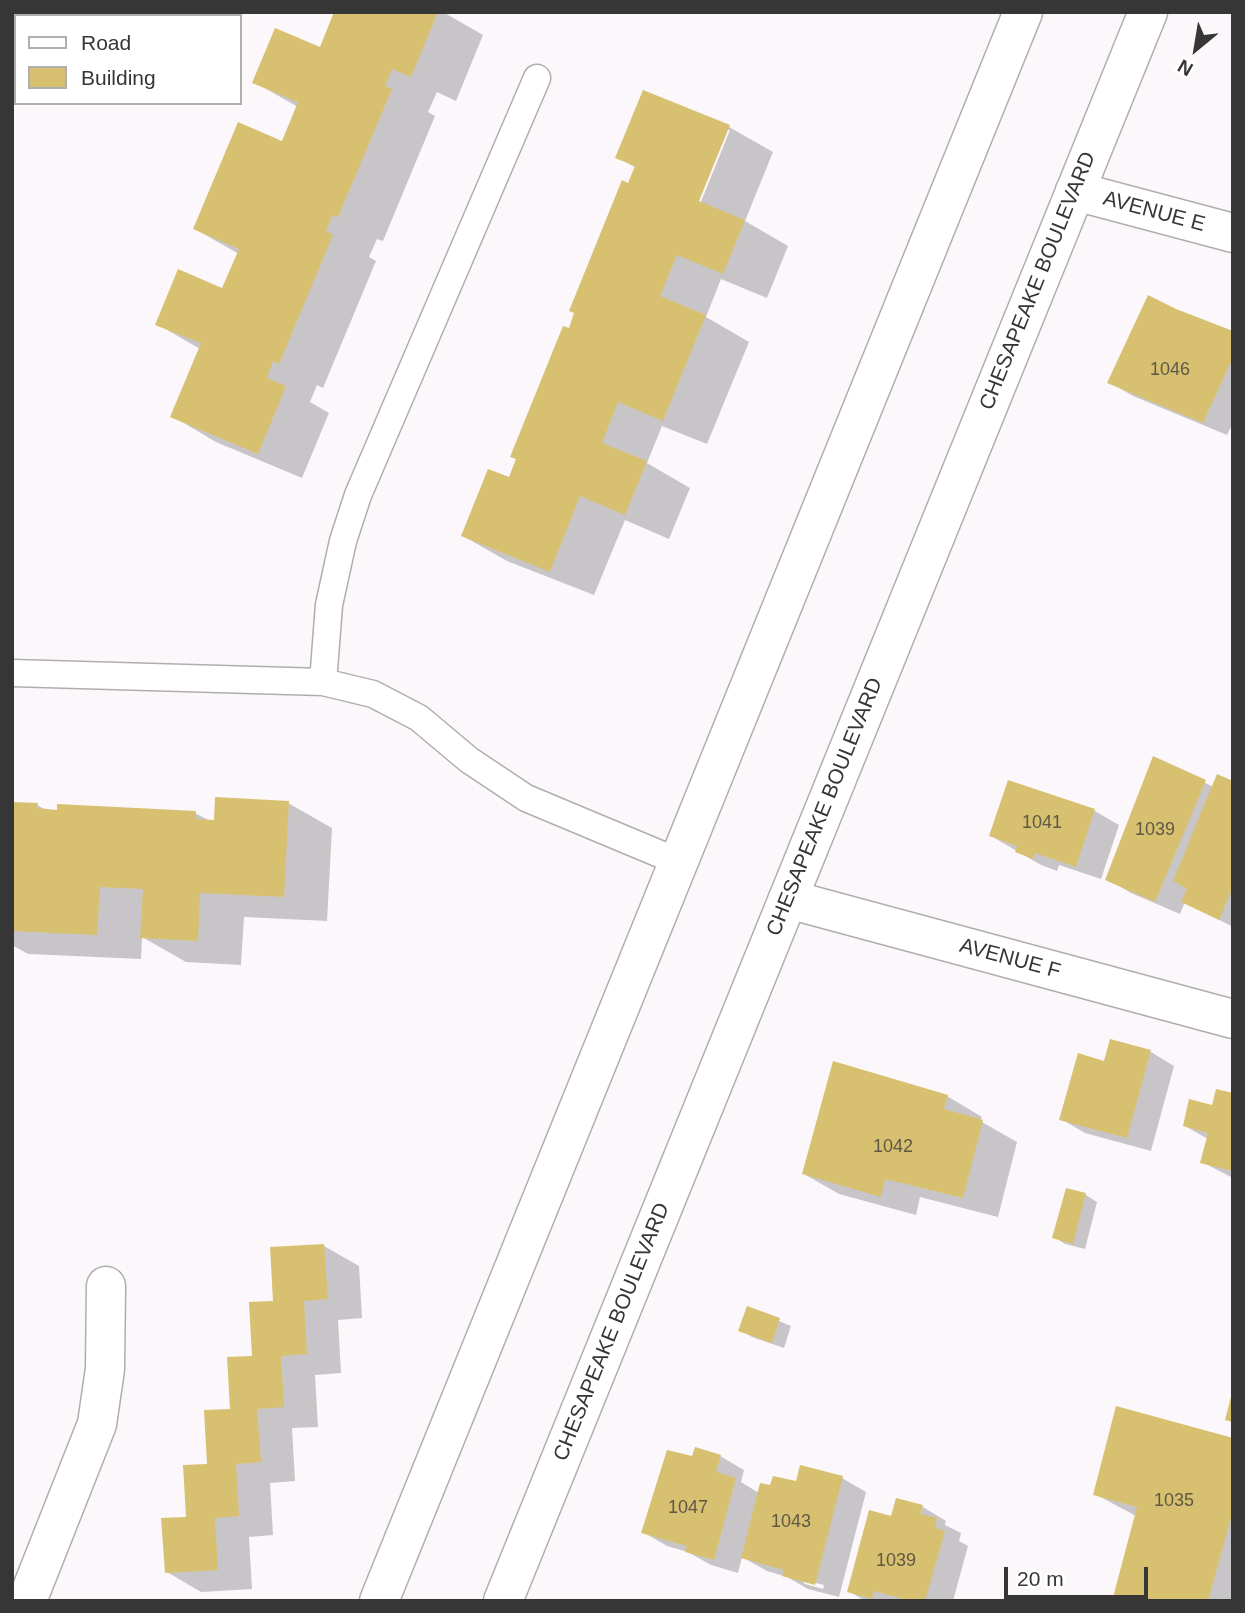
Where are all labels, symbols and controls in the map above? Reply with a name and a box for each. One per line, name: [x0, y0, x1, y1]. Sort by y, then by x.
legend: [14, 14, 242, 105]
north arrow: [1161, 14, 1231, 84]
text: Road: [81, 31, 131, 54]
text: N: [1174, 55, 1196, 80]
text: Building: [81, 66, 156, 89]
street label: CHESAPEAKE BOULEVARD: [975, 148, 1101, 414]
street label: AVENUE E: [1100, 186, 1208, 238]
house number: 1046: [1150, 359, 1190, 381]
street label: CHESAPEAKE BOULEVARD: [762, 674, 888, 940]
house number: 1041: [1022, 812, 1062, 834]
house number: 1039: [1135, 819, 1175, 841]
street label: AVENUE F: [957, 933, 1063, 985]
house number: 1042: [873, 1136, 913, 1158]
street label: CHESAPEAKE BOULEVARD: [549, 1199, 675, 1465]
house number: 1035: [1154, 1490, 1194, 1512]
house number: 1047: [668, 1497, 708, 1519]
house number: 1043: [771, 1511, 811, 1533]
house number: 1039: [876, 1550, 916, 1572]
scale bar: [1007, 1554, 1150, 1598]
text: 20 m: [1017, 1567, 1064, 1590]

